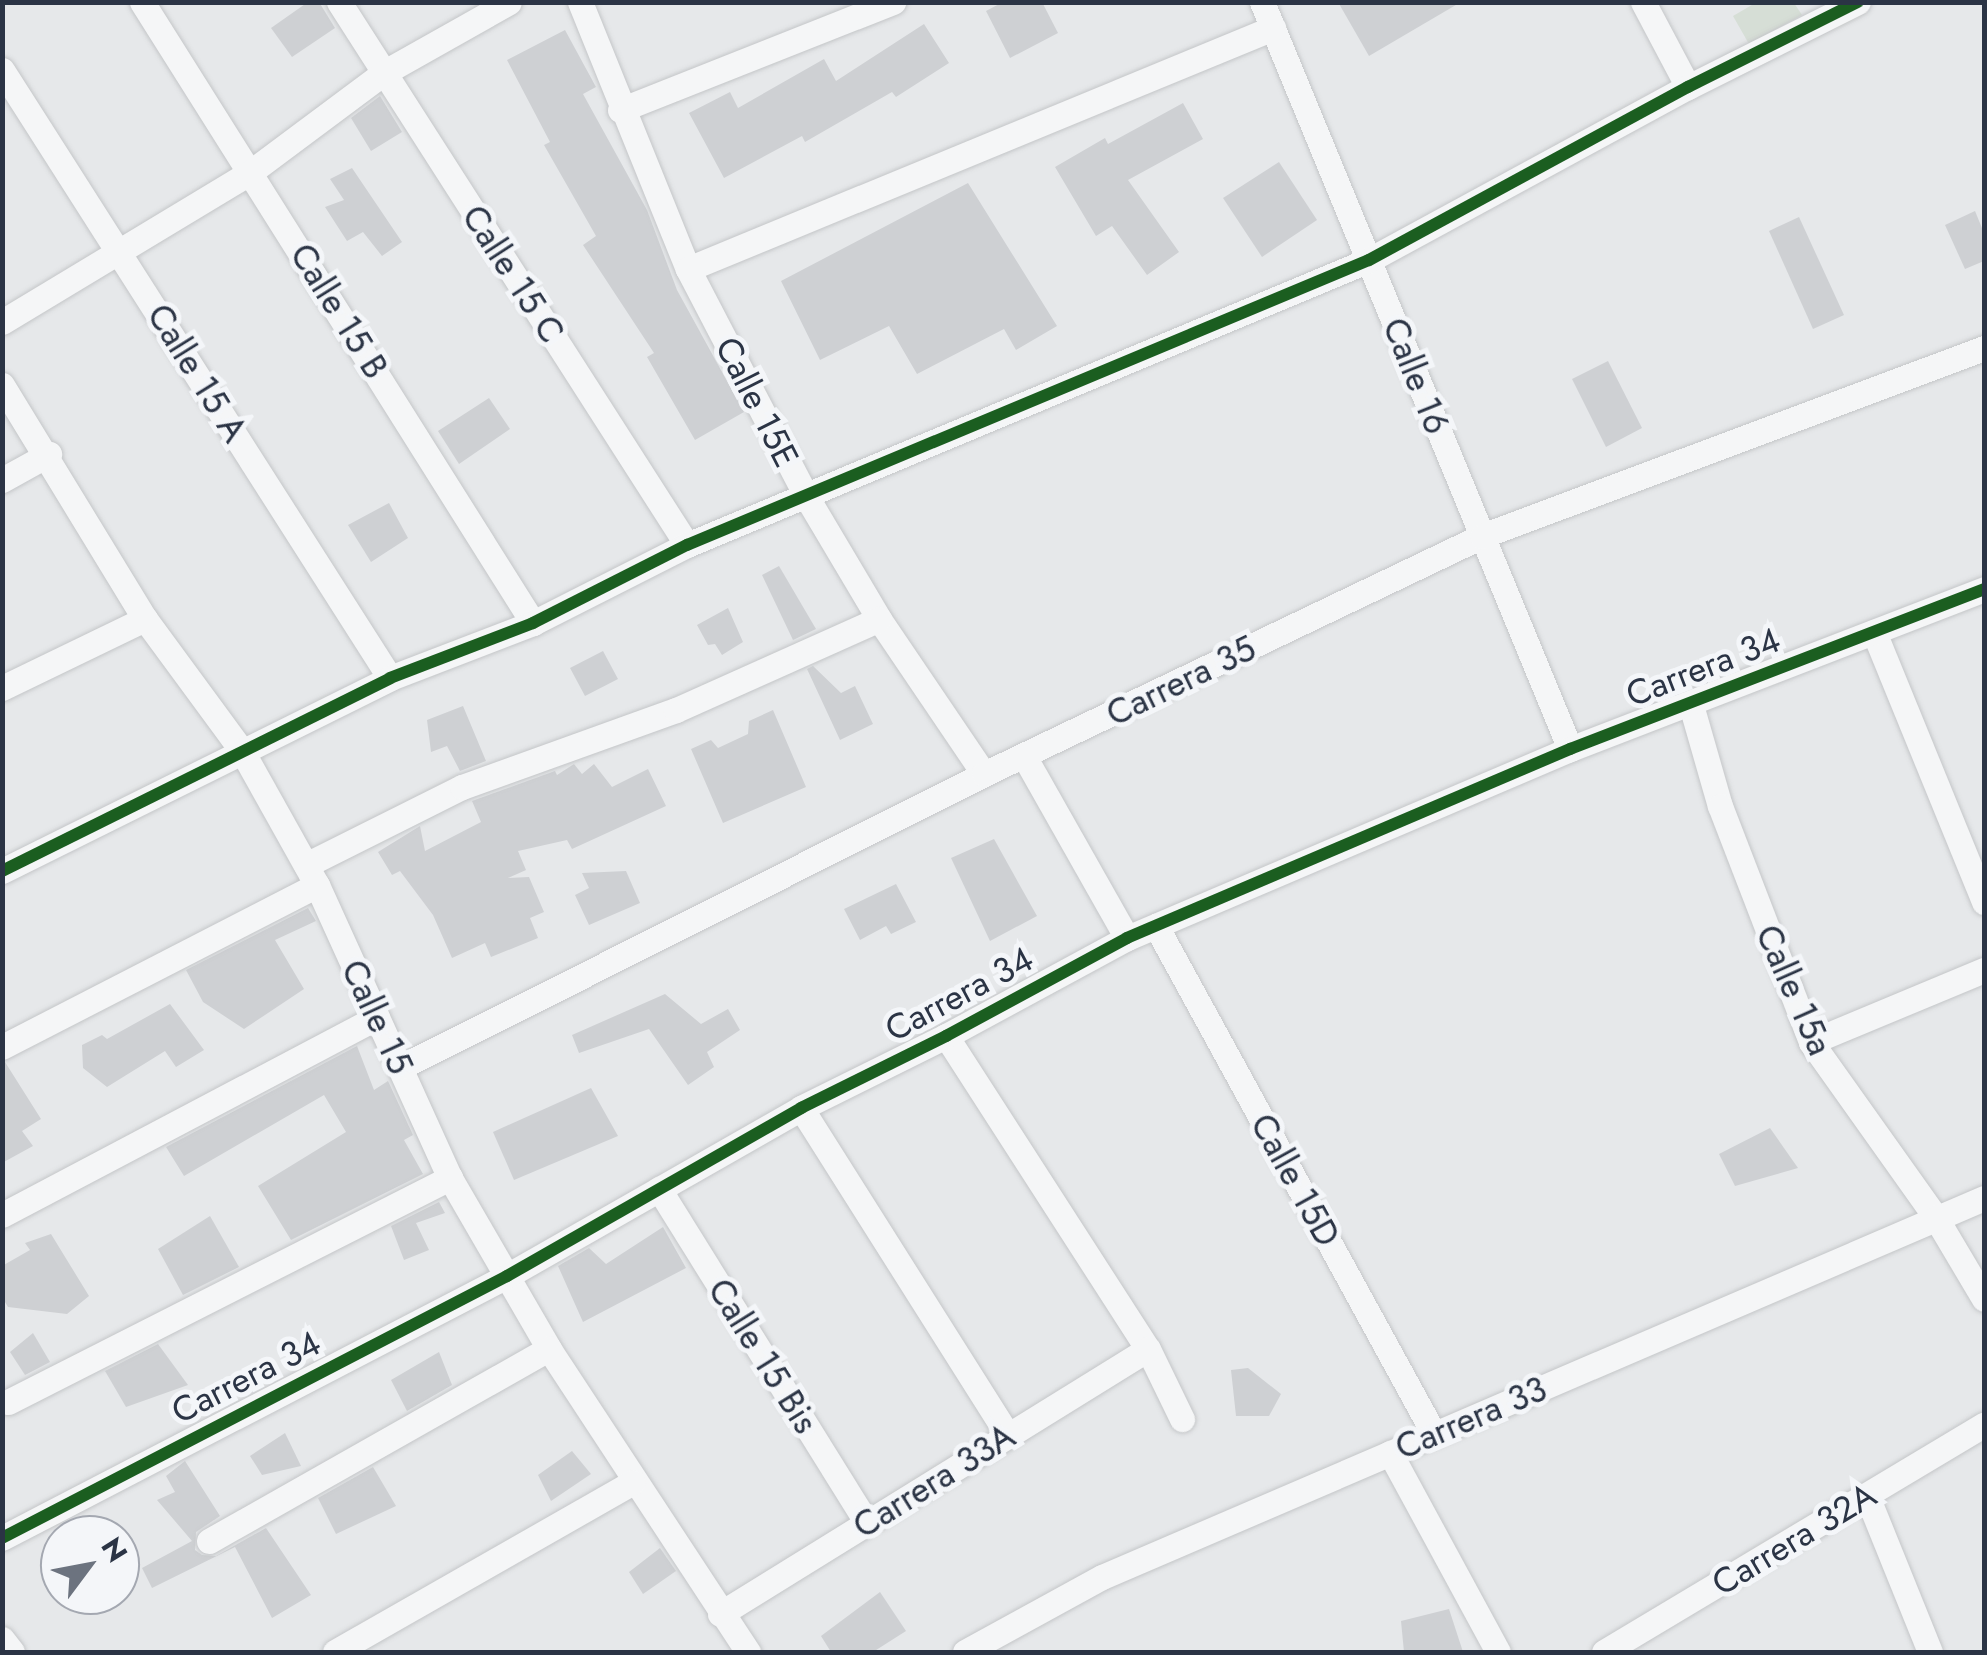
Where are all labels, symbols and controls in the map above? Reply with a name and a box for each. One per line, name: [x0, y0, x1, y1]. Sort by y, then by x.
street label: Calle 15 C: [453, 197, 573, 351]
street label: Calle 15 B: [281, 236, 397, 386]
street label: Calle 15 A: [138, 296, 256, 450]
street label: Calle 16: [1374, 312, 1458, 440]
street label: Calle 15E: [706, 330, 808, 474]
street label: Carrera 34: [1620, 619, 1786, 715]
street label: Carrera 35: [1100, 627, 1262, 735]
street label: Calle 15a: [1747, 919, 1841, 1061]
street label: Carrera 34: [878, 938, 1040, 1050]
street label: Calle 15: [332, 953, 422, 1081]
street label: Calle 15D: [1242, 1107, 1348, 1253]
street label: Calle 15 Bis: [699, 1271, 827, 1441]
street label: Carrera 34: [165, 1322, 327, 1432]
street label: Carrera 33: [1389, 1367, 1553, 1469]
street label: Carrera 33A: [846, 1415, 1022, 1547]
street label: Carrera 32A: [1704, 1474, 1884, 1604]
north arrow: [40, 1515, 140, 1615]
text: N: [91, 1530, 137, 1570]

